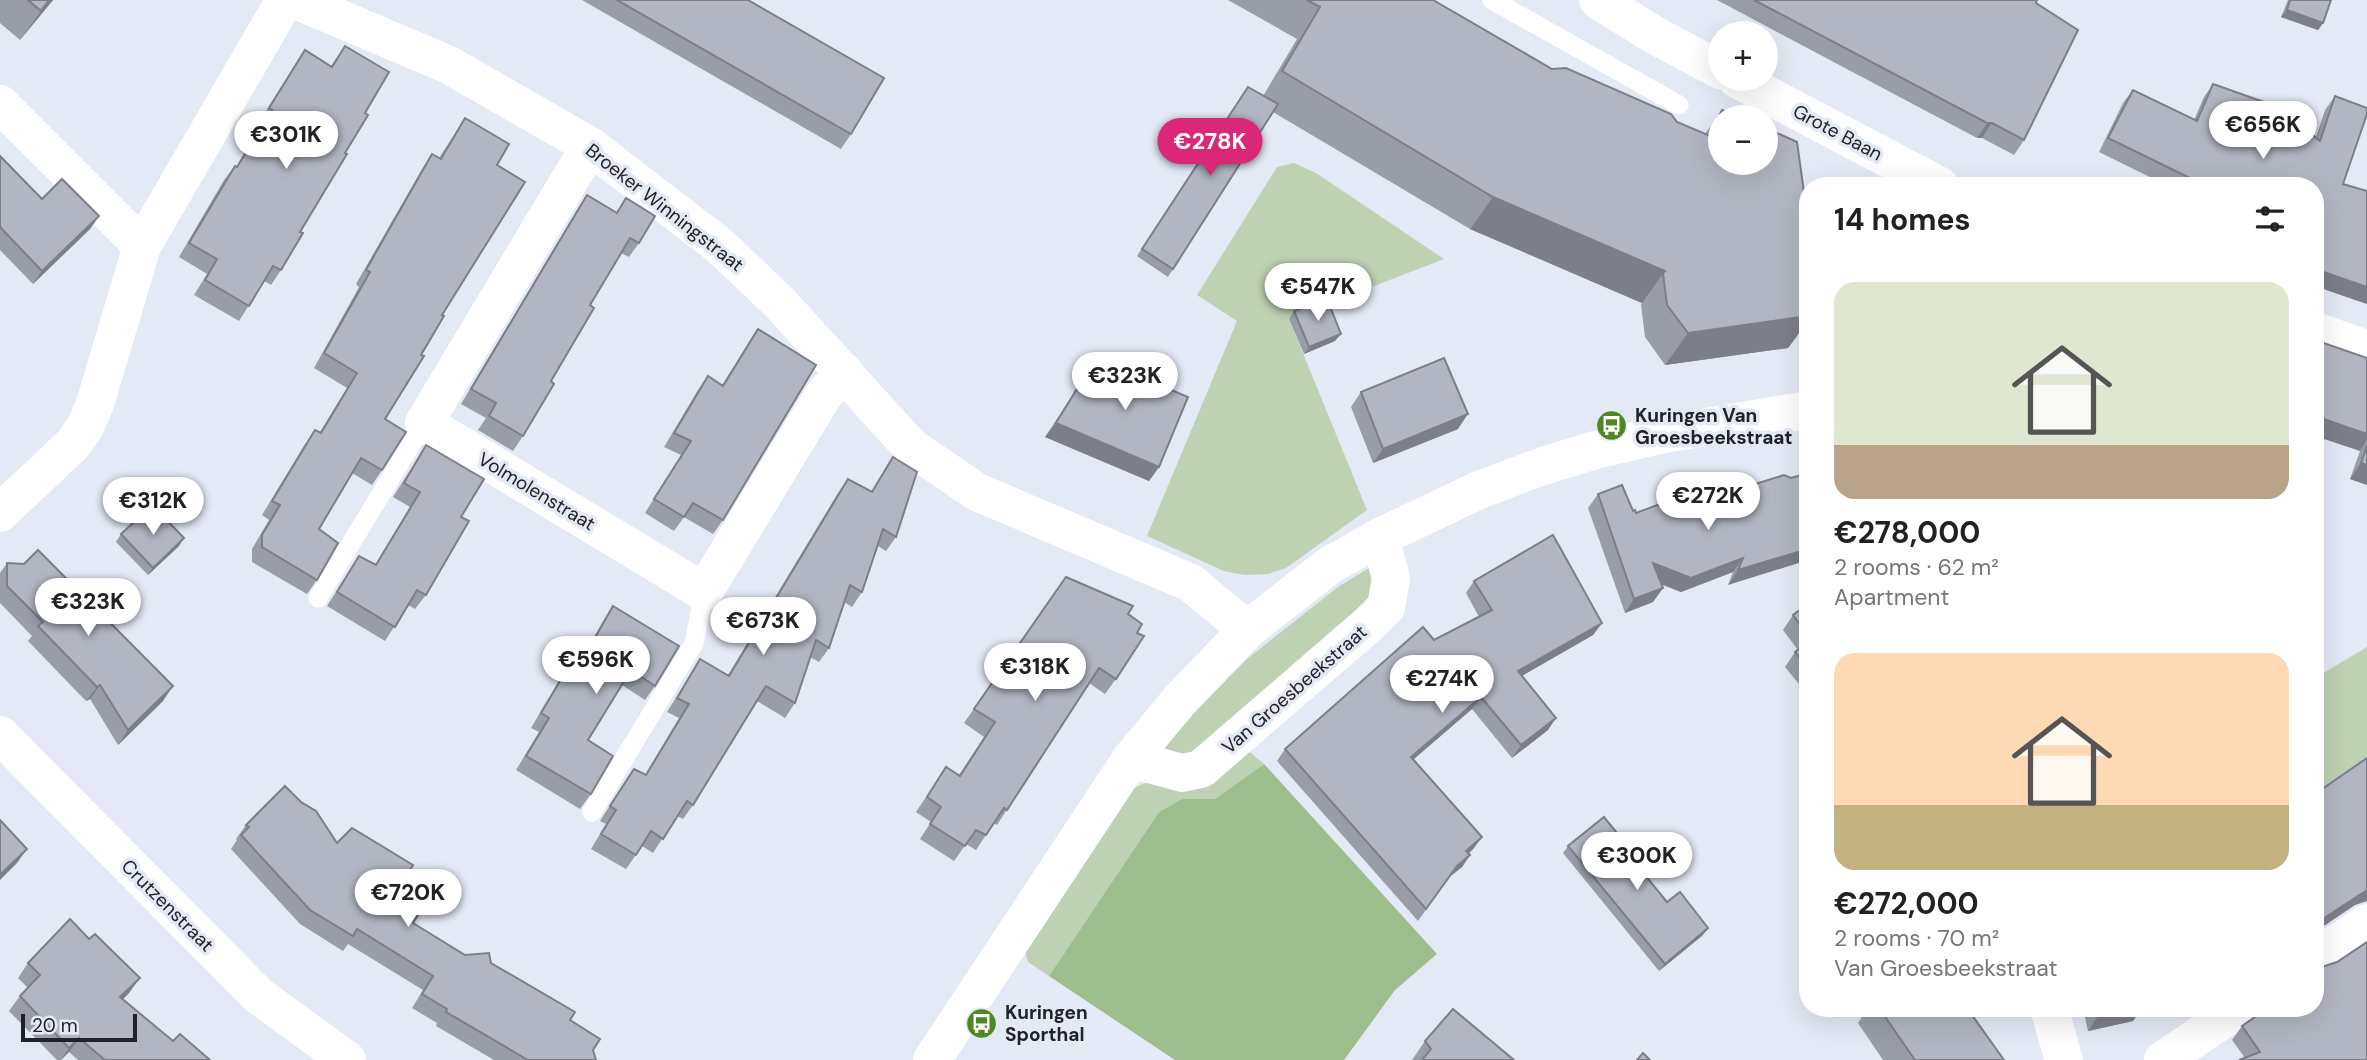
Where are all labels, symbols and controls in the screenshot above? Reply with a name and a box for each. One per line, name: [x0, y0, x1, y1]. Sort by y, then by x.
map controls: [1708, 21, 1778, 175]
button: +: [1708, 21, 1778, 91]
street label: Grote Baan: [1789, 98, 1887, 166]
pin: €656K: [2214, 102, 2312, 161]
button: −: [1708, 105, 1778, 175]
text: €656K: [2225, 109, 2301, 139]
pin: €301K: [237, 111, 335, 171]
pin: €278K: [1161, 118, 1259, 178]
text: €301K: [250, 119, 322, 149]
text: €278K: [1173, 126, 1247, 156]
street label: Broeker Winningstraat: [580, 138, 749, 277]
text: 14 homes: [1834, 200, 1971, 239]
icon: filters: [2251, 200, 2289, 238]
pin: €547K: [1269, 264, 1367, 323]
text: €547K: [1281, 271, 1355, 301]
icon: home: [1999, 327, 2125, 453]
pin: €323K: [1076, 352, 1174, 412]
text: €323K: [1088, 360, 1162, 390]
place label: Kuringen Van Groesbeekstraat: [1635, 403, 1793, 450]
bus stop icon: Kuringen Van Groesbeekstraat: [1595, 409, 1629, 443]
street label: Volmolenstraat: [473, 447, 600, 536]
pin: €272K: [1659, 472, 1757, 532]
pin: €312K: [104, 477, 202, 537]
text: €272K: [1672, 480, 1744, 510]
text: €312K: [119, 485, 187, 515]
text: €278,000: [1834, 513, 1980, 552]
text: 2 rooms · 62 m²: [1834, 552, 1999, 582]
pin: €323K: [39, 578, 137, 638]
text: Apartment: [1834, 582, 1949, 612]
text: €323K: [51, 586, 125, 616]
pin: €673K: [714, 598, 812, 657]
text: €673K: [726, 605, 800, 635]
street label: Van Groesbeekstraat: [1216, 619, 1372, 759]
pin: €596K: [547, 636, 645, 696]
text: €596K: [558, 644, 634, 674]
pin: €318K: [986, 644, 1084, 703]
text: €318K: [1000, 651, 1070, 681]
pin: €274K: [1393, 656, 1491, 715]
text: €274K: [1406, 663, 1478, 693]
icon: home: [1999, 698, 2125, 824]
pin: €300K: [1588, 832, 1686, 892]
text: €300K: [1597, 840, 1677, 870]
street label: Crutzenstraat: [116, 854, 219, 957]
pin: €720K: [359, 870, 457, 929]
text: €720K: [371, 877, 445, 907]
text: €272,000: [1834, 884, 1979, 923]
text: 2 rooms · 70 m²: [1834, 923, 1999, 953]
text: Van Groesbeekstraat: [1834, 953, 2057, 983]
place label: Kuringen Sporthal: [1005, 1000, 1088, 1047]
bus stop icon: Kuringen Sporthal: [965, 1006, 999, 1040]
scale bar: [21, 1011, 136, 1043]
text: 20 m: [32, 1013, 78, 1038]

